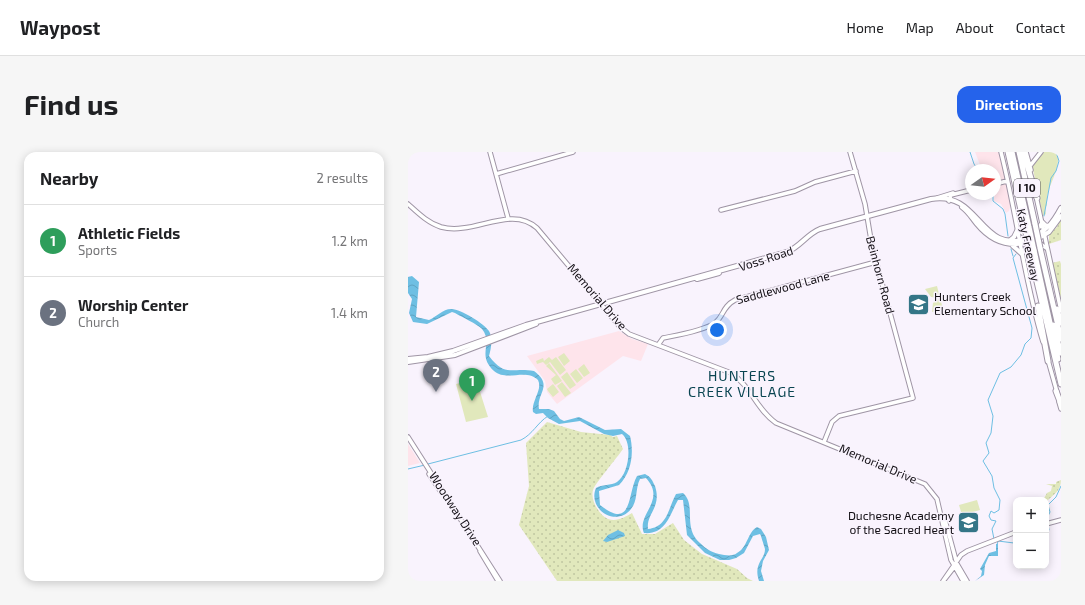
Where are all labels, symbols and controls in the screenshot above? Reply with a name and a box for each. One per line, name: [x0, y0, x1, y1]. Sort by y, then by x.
text: Waypost: [20, 16, 100, 39]
text: Home: [847, 19, 884, 36]
text: Map: [906, 19, 934, 36]
text: About: [956, 19, 994, 36]
text: Contact: [1016, 19, 1065, 36]
button: Directions: [957, 86, 1061, 123]
text: Find us: [24, 87, 118, 121]
north arrow: [965, 164, 1001, 200]
text: Nearby: [40, 168, 98, 188]
text: 2 results: [316, 170, 368, 186]
road number: I 10: [1014, 179, 1040, 197]
street label: Katy Freeway: [1014, 207, 1044, 283]
text: Athletic Fields: [78, 224, 180, 242]
text: 1: [50, 233, 56, 249]
text: 1.2 km: [332, 233, 368, 249]
street label: Beinhorn Road: [864, 234, 898, 315]
text: Sports: [78, 242, 117, 258]
street label: Voss Road: [737, 243, 795, 273]
street label: Memorial Drive: [565, 260, 630, 332]
street label: Saddlewood Lane: [734, 268, 831, 306]
place label: Hunters Creek Elementary School: [934, 289, 1037, 317]
school or university icon: Hunters Creek Elementary School: [905, 291, 931, 317]
text: Worship Center: [78, 296, 188, 314]
text: 2: [49, 305, 57, 321]
text: 1.4 km: [331, 305, 368, 321]
text: Church: [78, 314, 119, 330]
your location: [707, 320, 727, 340]
pin: 2: [423, 359, 449, 392]
district label: HUNTERS CREEK VILLAGE: [688, 367, 796, 400]
pin: 1: [459, 368, 485, 401]
street label: Memorial Drive: [837, 440, 919, 486]
street label: Woodway Drive: [427, 469, 485, 548]
map controls: [1013, 497, 1049, 569]
button: +: [1013, 497, 1049, 533]
place label: Duchesne Academy of the Sacred Heart: [848, 508, 955, 536]
school or university icon: Duchesne Academy of the Sacred Heart: [956, 510, 982, 536]
button: −: [1013, 533, 1049, 569]

